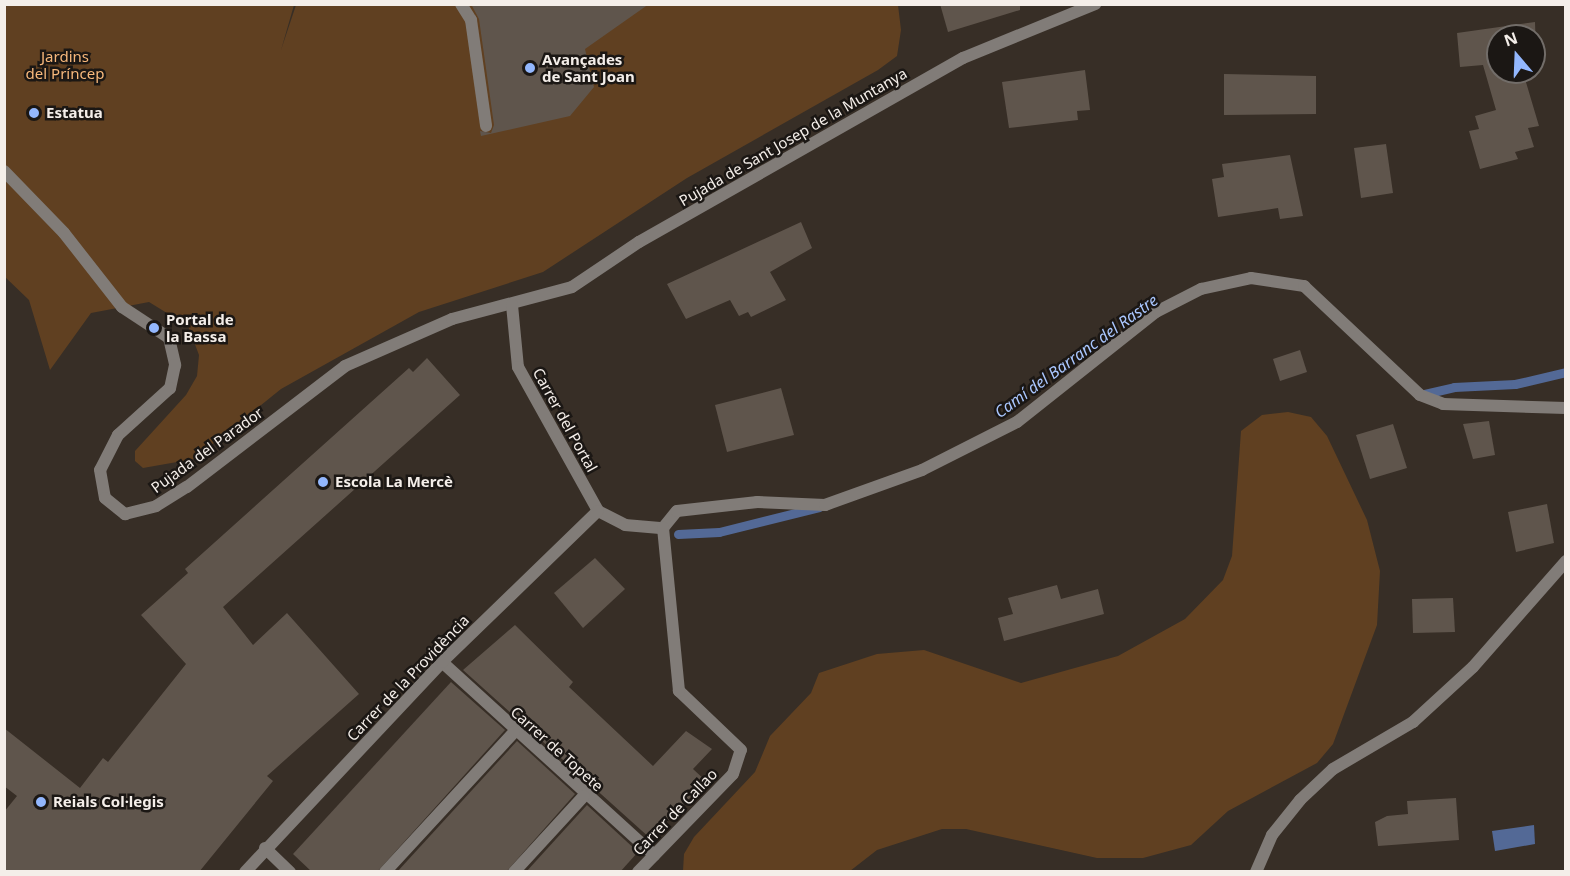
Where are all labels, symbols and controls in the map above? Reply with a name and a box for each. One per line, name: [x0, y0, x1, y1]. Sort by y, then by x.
north arrow: [1486, 24, 1546, 84]
text: N: [1501, 26, 1521, 51]
park label: Jardins del Príncep: [26, 47, 104, 82]
place label: Avançades de Sant Joan: [542, 50, 635, 85]
marker: Avançades de Sant Joan: [523, 61, 537, 75]
street label: Pujada de Sant Josep de la Muntanya: [676, 64, 910, 210]
place label: Estatua: [46, 104, 103, 122]
marker: Estatua: [27, 106, 41, 120]
water label: Camí del Barranc del Rastre: [991, 290, 1161, 422]
place label: Portal de la Bassa: [166, 310, 234, 345]
marker: Portal de la Bassa: [147, 321, 161, 335]
street label: Carrer del Portal: [529, 365, 601, 475]
street label: Pujada del Parador: [148, 403, 266, 497]
place label: Escola La Mercè: [335, 473, 453, 491]
marker: Escola La Mercè: [316, 475, 330, 489]
street label: Carrer de la Providència: [343, 611, 473, 745]
street label: Carrer de Topete: [507, 703, 607, 795]
street label: Carrer de Callao: [629, 765, 721, 859]
place label: Reials Col·legis: [53, 793, 164, 811]
marker: Reials Col·legis: [34, 795, 48, 809]

